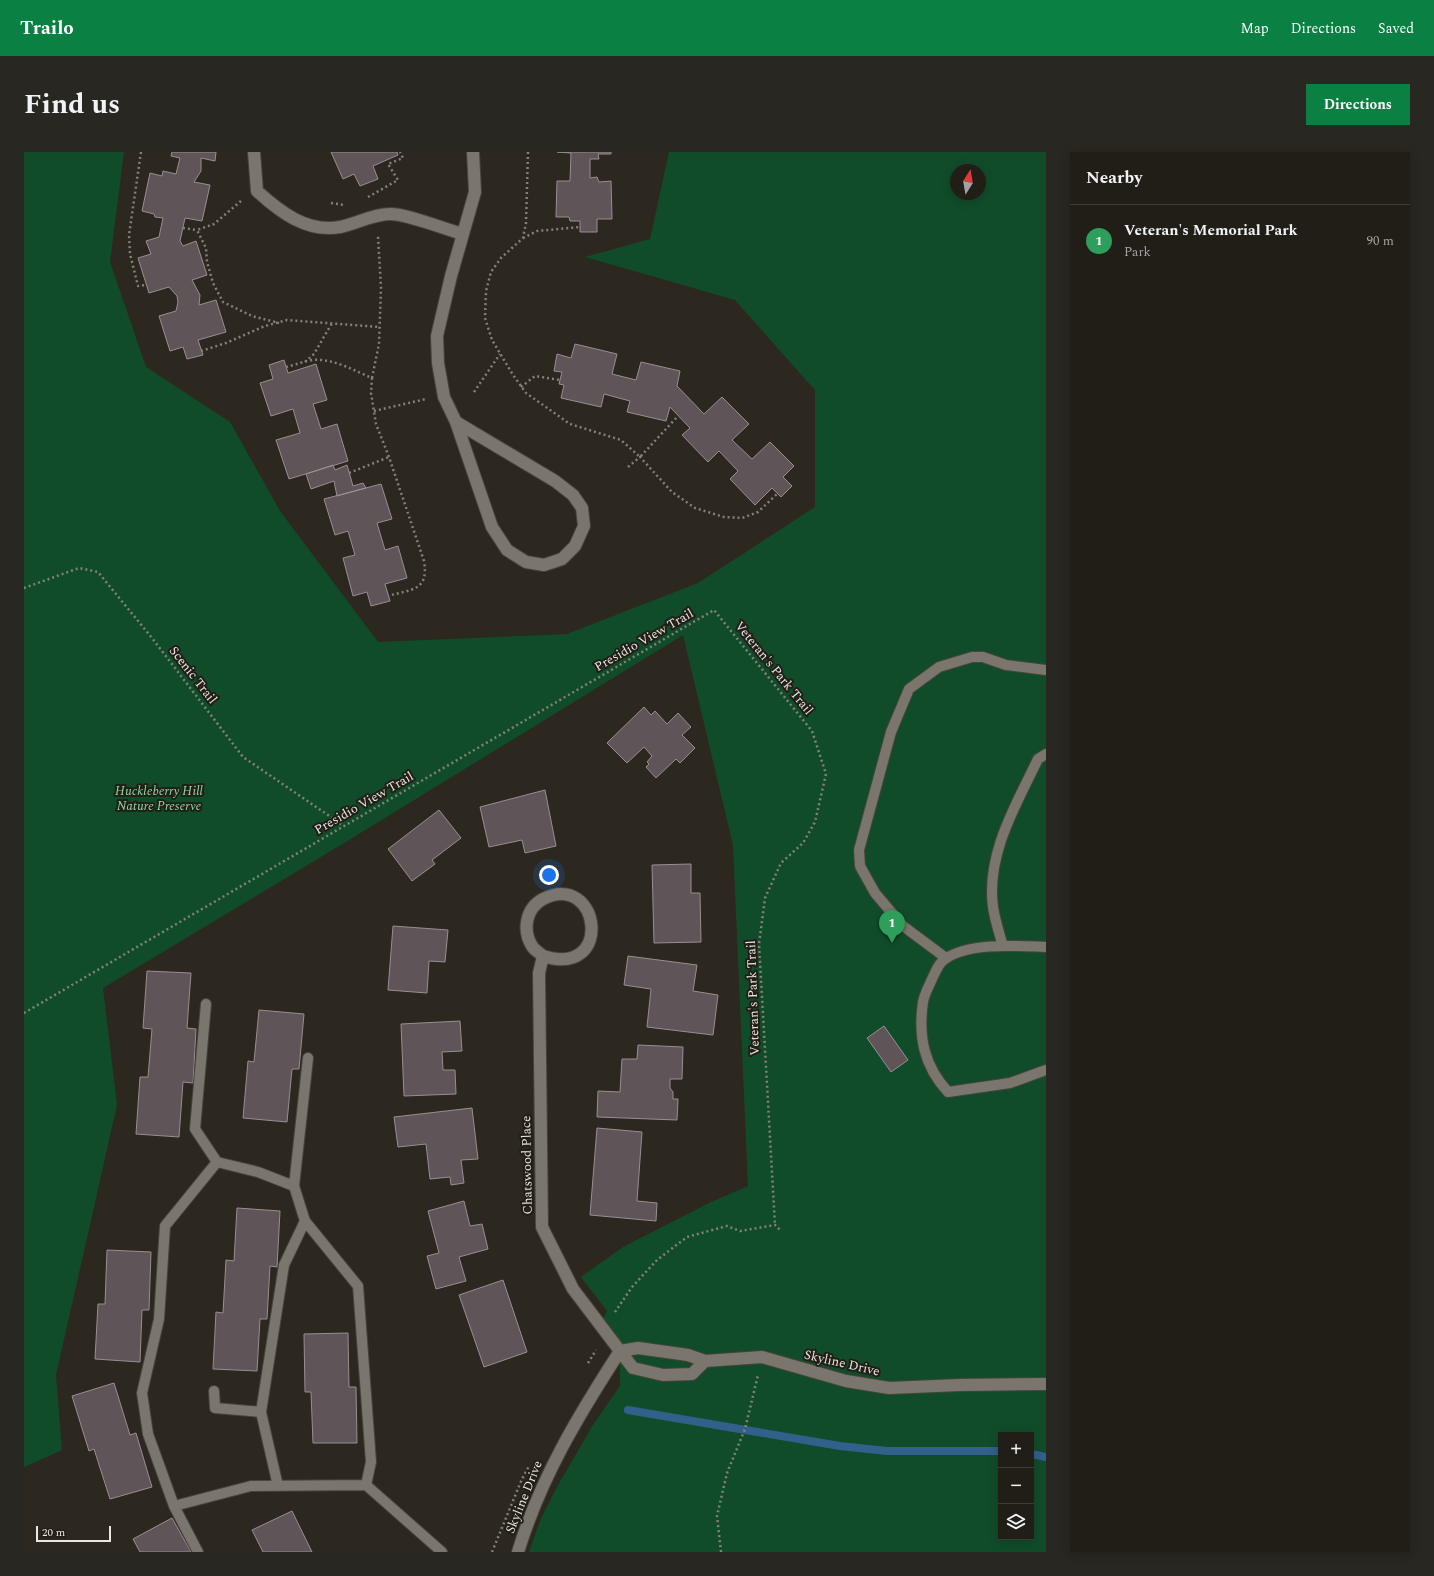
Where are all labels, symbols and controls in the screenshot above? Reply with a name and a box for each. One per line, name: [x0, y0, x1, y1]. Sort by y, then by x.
text: Trailo: [20, 14, 74, 43]
text: Map: [1241, 18, 1269, 39]
text: Directions: [1291, 18, 1356, 39]
text: Saved: [1378, 18, 1414, 39]
text: Find us: [24, 83, 120, 126]
button: Directions: [1306, 84, 1410, 125]
north arrow: [950, 164, 986, 200]
text: Nearby: [1086, 165, 1142, 191]
text: Veteran's Memorial Park: [1124, 219, 1298, 242]
text: 1: [1095, 231, 1103, 251]
text: 90 m: [1367, 231, 1394, 251]
text: Park: [1124, 242, 1151, 262]
street label: Presidio View Trail: [591, 603, 698, 677]
street label: Veteran's Park Trail: [730, 617, 818, 719]
street label: Scenic Trail: [164, 642, 222, 708]
street label: Presidio View Trail: [311, 766, 418, 840]
park label: Huckleberry Hill Nature Preserve: [115, 781, 204, 816]
your location: [539, 865, 559, 885]
pin: 1: [879, 910, 905, 943]
street label: Veteran's Park Trail: [741, 940, 765, 1056]
street label: Chatswood Place: [516, 1115, 538, 1215]
street label: Skyline Drive: [802, 1345, 882, 1381]
map controls: [998, 1432, 1034, 1540]
button: +: [998, 1432, 1034, 1468]
street label: Skyline Drive: [500, 1457, 548, 1537]
button: −: [998, 1468, 1034, 1504]
button: layers: [998, 1504, 1034, 1540]
scale bar: [36, 1524, 111, 1543]
text: 20 m: [42, 1524, 65, 1541]

